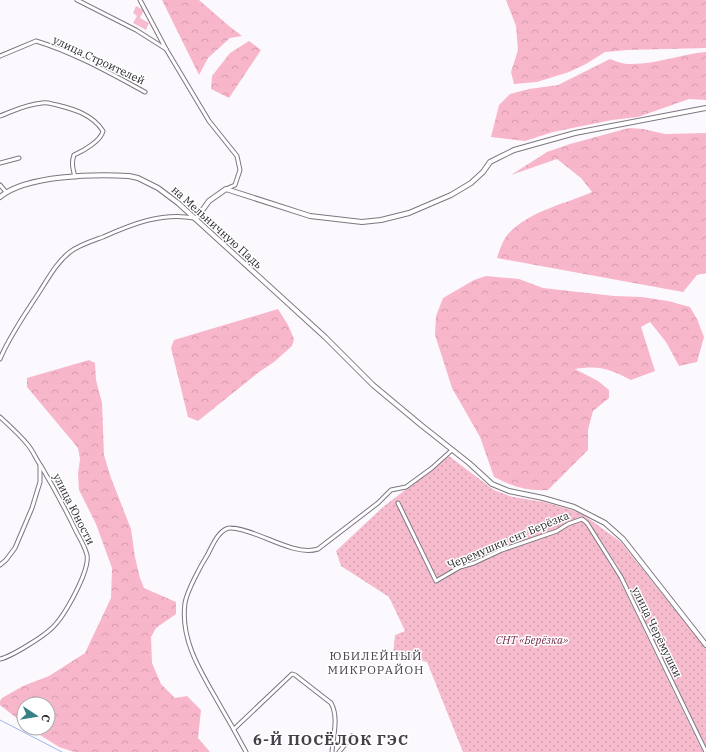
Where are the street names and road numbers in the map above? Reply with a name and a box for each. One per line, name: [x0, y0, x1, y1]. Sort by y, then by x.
street label: улица Строителей: [51, 33, 147, 87]
street label: на Мельничную Падь: [169, 183, 265, 271]
street label: улица Юности: [50, 471, 98, 547]
street label: Черемушки снт Берёзка: [445, 508, 571, 572]
street label: улица Черёмушки: [629, 584, 685, 680]

